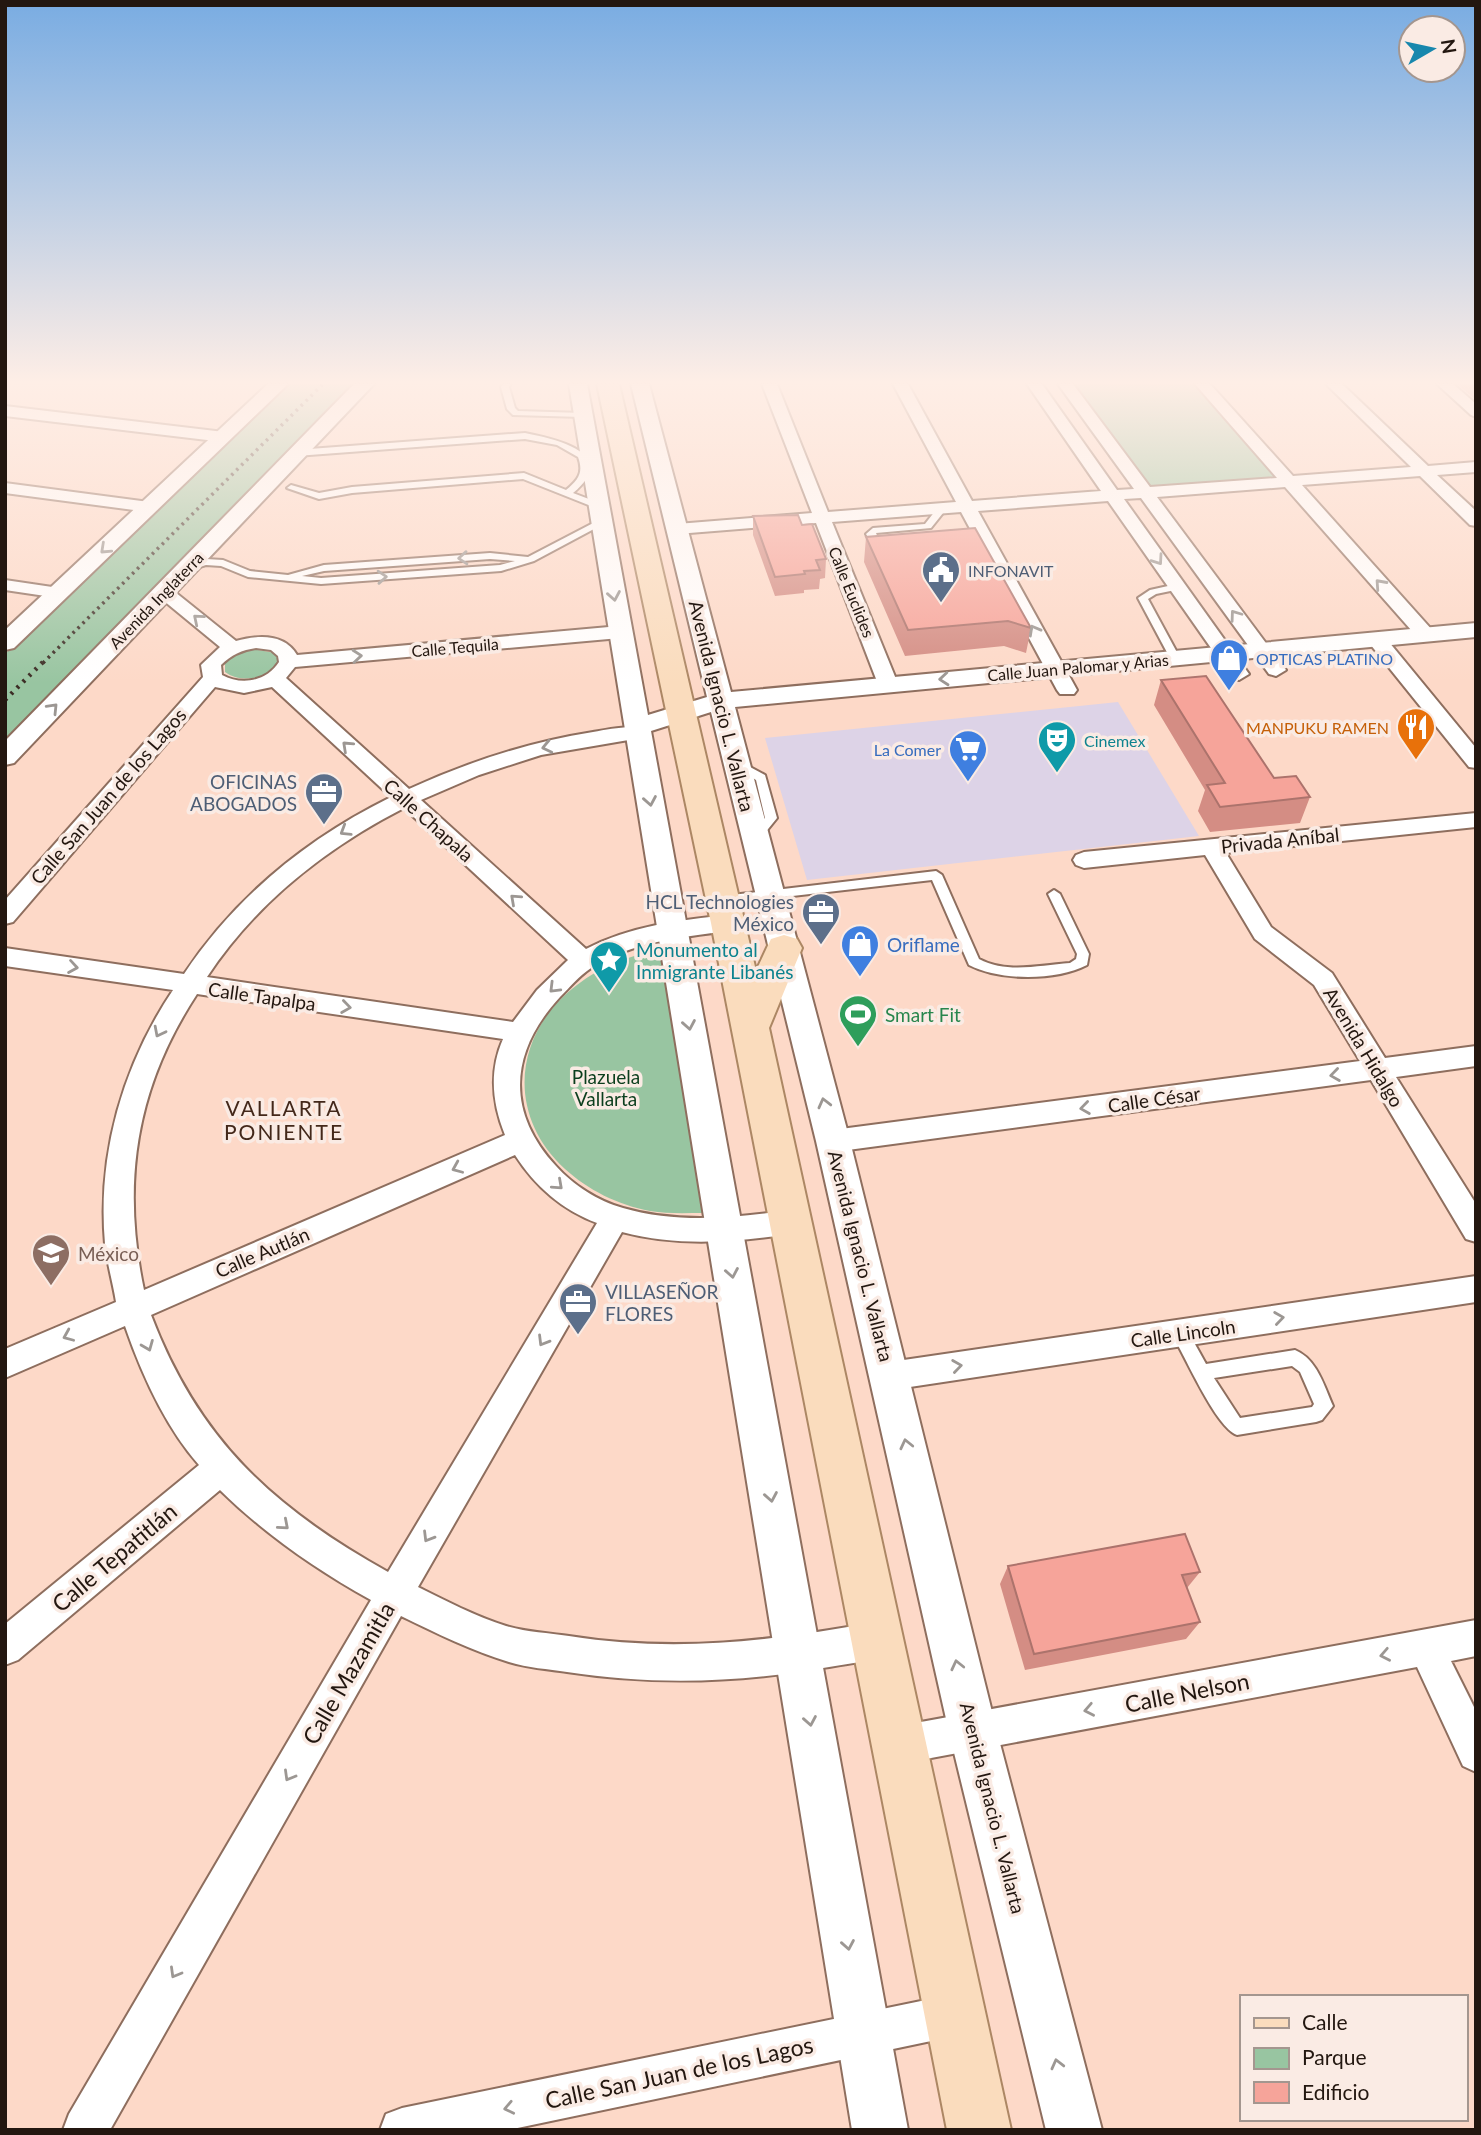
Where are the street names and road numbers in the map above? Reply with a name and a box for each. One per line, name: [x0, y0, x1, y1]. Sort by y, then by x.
street label: Calle Euclides: [825, 544, 879, 640]
street label: Avenida Inglaterra: [105, 548, 207, 652]
street label: Avenida Ignacio L. Vallarta: [685, 598, 759, 814]
street label: Calle Tequila: [411, 634, 499, 660]
street label: Calle Juan Palomar y Arias: [987, 650, 1170, 684]
street label: Calle San Juan de los Lagos: [25, 703, 191, 889]
street label: Calle Chapala: [379, 774, 479, 866]
street label: Privada Aníbal: [1220, 822, 1340, 858]
street label: Calle Tapalpa: [207, 977, 317, 1015]
street label: Avenida Hidalgo: [1319, 983, 1409, 1111]
street label: Calle César: [1106, 1081, 1202, 1117]
street label: Avenida Ignacio L. Vallarta: [824, 1148, 898, 1364]
street label: Calle Autlán: [212, 1222, 312, 1282]
street label: Calle Lincoln: [1129, 1314, 1237, 1352]
street label: Calle Tepatitlán: [46, 1497, 182, 1617]
street label: Calle Mazamitla: [296, 1597, 400, 1749]
street label: Calle Nelson: [1122, 1666, 1252, 1718]
street label: Avenida Ignacio L. Vallarta: [956, 1700, 1030, 1916]
street label: Calle San Juan de los Lagos: [543, 2030, 816, 2114]

